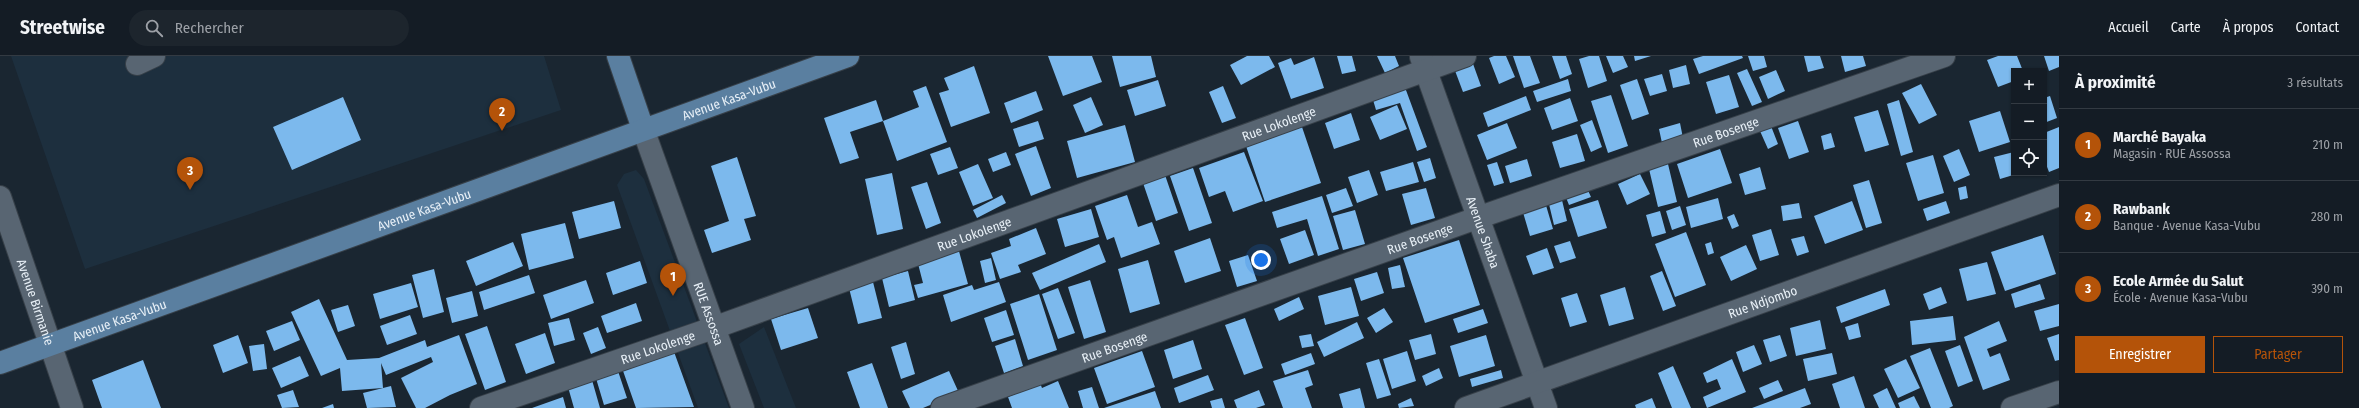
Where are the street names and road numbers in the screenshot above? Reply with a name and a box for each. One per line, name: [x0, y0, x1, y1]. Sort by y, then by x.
street label: Avenue Kasa-Vubu: [680, 75, 778, 123]
street label: Rue Lokolenge: [1240, 103, 1318, 144]
street label: Rue Bosenge: [1691, 113, 1761, 150]
street label: Avenue Kasa-Vubu: [375, 186, 473, 233]
street label: Avenue Shaba: [1464, 194, 1503, 270]
street label: Rue Lokolenge: [935, 213, 1013, 254]
street label: Rue Bosenge: [1385, 220, 1455, 257]
street label: Avenue Birmanie: [14, 257, 57, 347]
street label: RUE Assossa: [691, 280, 727, 347]
street label: Rue Ndjombo: [1726, 282, 1799, 321]
street label: Avenue Kasa-Vubu: [71, 296, 168, 344]
street label: Rue Lokolenge: [619, 327, 697, 367]
street label: Rue Bosenge: [1080, 328, 1149, 365]

